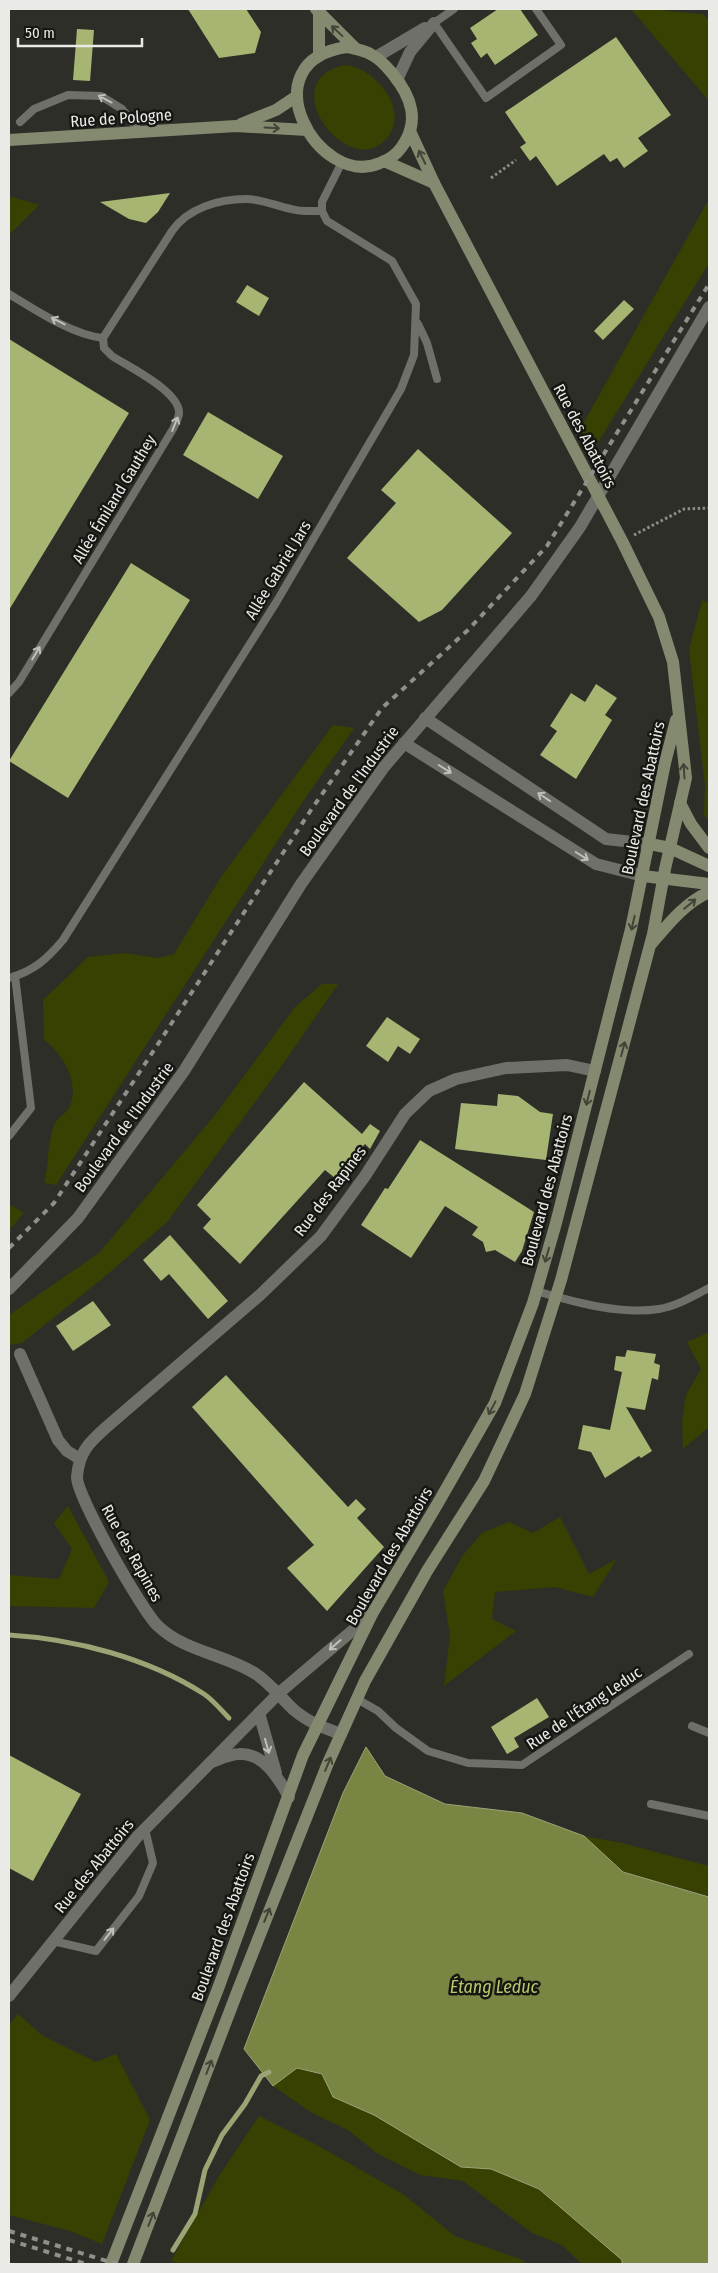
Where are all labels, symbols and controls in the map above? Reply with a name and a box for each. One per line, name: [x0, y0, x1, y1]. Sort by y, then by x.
scale bar: [18, 15, 141, 47]
text: 50 m: [25, 24, 55, 42]
one-way arrow: [331, 25, 344, 37]
one-way arrow: [98, 94, 113, 104]
street label: Rue de Pologne: [70, 105, 172, 131]
one-way arrow: [263, 123, 279, 132]
one-way arrow: [417, 150, 426, 165]
one-way arrow: [51, 316, 66, 325]
street label: Rue des Abattoirs: [550, 381, 621, 492]
one-way arrow: [170, 417, 180, 432]
street label: Allée Émiland Gauthey: [68, 430, 160, 567]
street label: Allée Gabriel Jars: [241, 517, 315, 623]
one-way arrow: [32, 647, 42, 661]
street label: Boulevard des Abattoirs: [617, 719, 669, 876]
street label: Boulevard de l'Industrie: [295, 722, 403, 860]
one-way arrow: [438, 764, 452, 774]
one-way arrow: [680, 764, 689, 780]
one-way arrow: [537, 792, 551, 802]
one-way arrow: [575, 851, 589, 861]
one-way arrow: [684, 898, 697, 909]
one-way arrow: [628, 915, 637, 931]
one-way arrow: [618, 1041, 628, 1057]
street label: Boulevard de l'Industrie: [70, 1058, 178, 1196]
one-way arrow: [583, 1089, 592, 1105]
street label: Boulevard des Abattoirs: [518, 1112, 576, 1268]
street label: Rue des Rapines: [290, 1142, 370, 1240]
one-way arrow: [541, 1247, 551, 1263]
one-way arrow: [487, 1400, 496, 1415]
street label: Boulevard des Abattoirs: [342, 1483, 436, 1628]
street label: Rue des Rapines: [98, 1501, 167, 1605]
one-way arrow: [328, 1640, 341, 1651]
street label: Rue de l'Étang Leduc: [523, 1662, 645, 1754]
one-way arrow: [263, 1737, 272, 1753]
one-way arrow: [324, 1757, 333, 1772]
street label: Rue des Abattoirs: [50, 1815, 138, 1917]
street label: Boulevard des Abattoirs: [187, 1850, 259, 2004]
one-way arrow: [264, 1908, 273, 1923]
one-way arrow: [104, 1928, 115, 1941]
water label: Étang Leduc: [450, 1976, 539, 1998]
one-way arrow: [205, 2060, 214, 2075]
one-way arrow: [147, 2212, 156, 2227]

